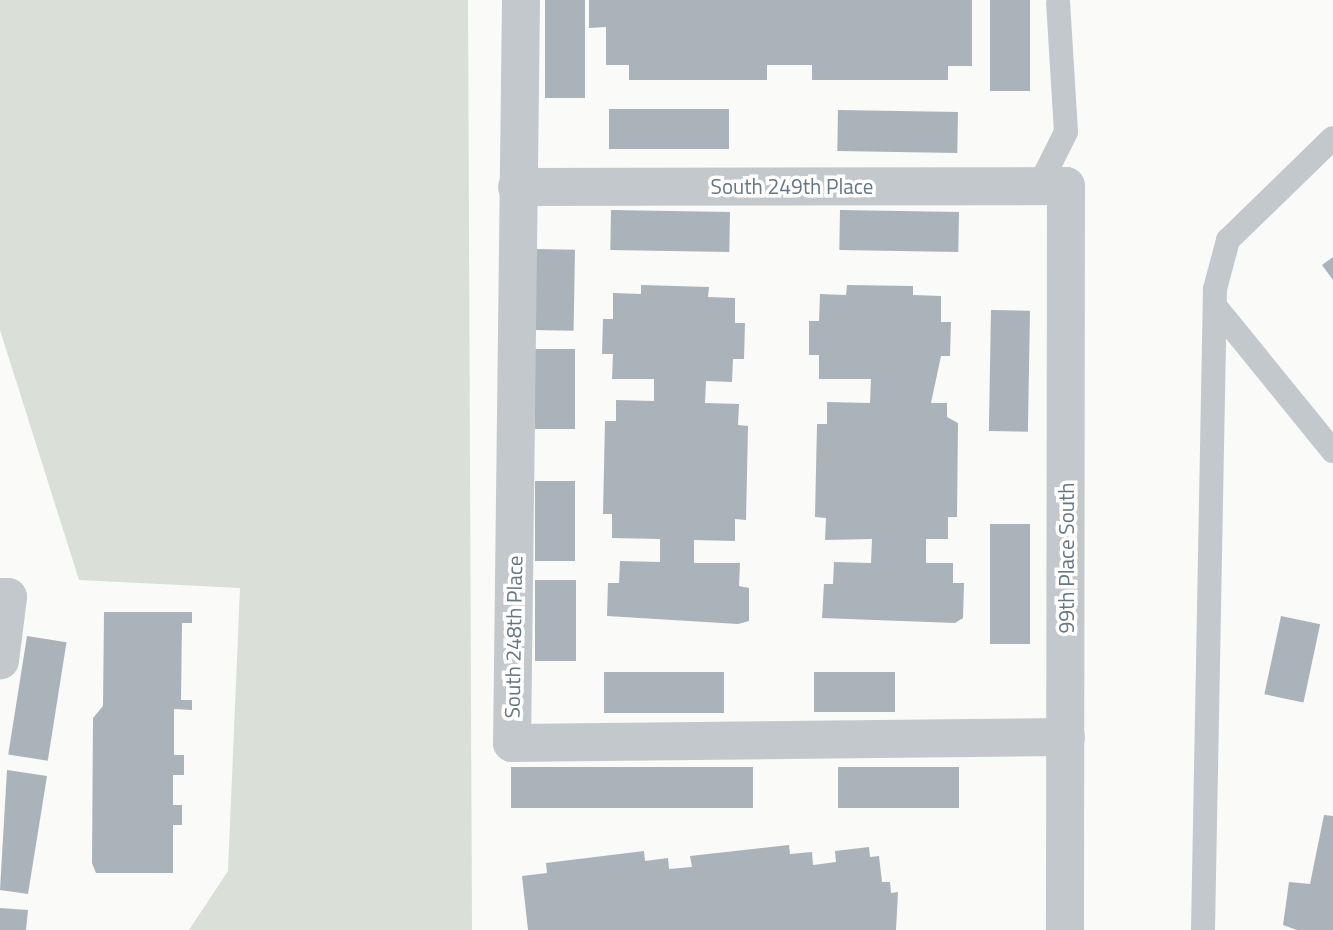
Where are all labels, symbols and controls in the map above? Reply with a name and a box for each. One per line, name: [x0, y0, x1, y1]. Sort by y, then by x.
street label: South 249th Place: [711, 173, 873, 199]
street label: 99th Place South: [1053, 482, 1079, 634]
street label: South 248th Place: [499, 555, 527, 719]

